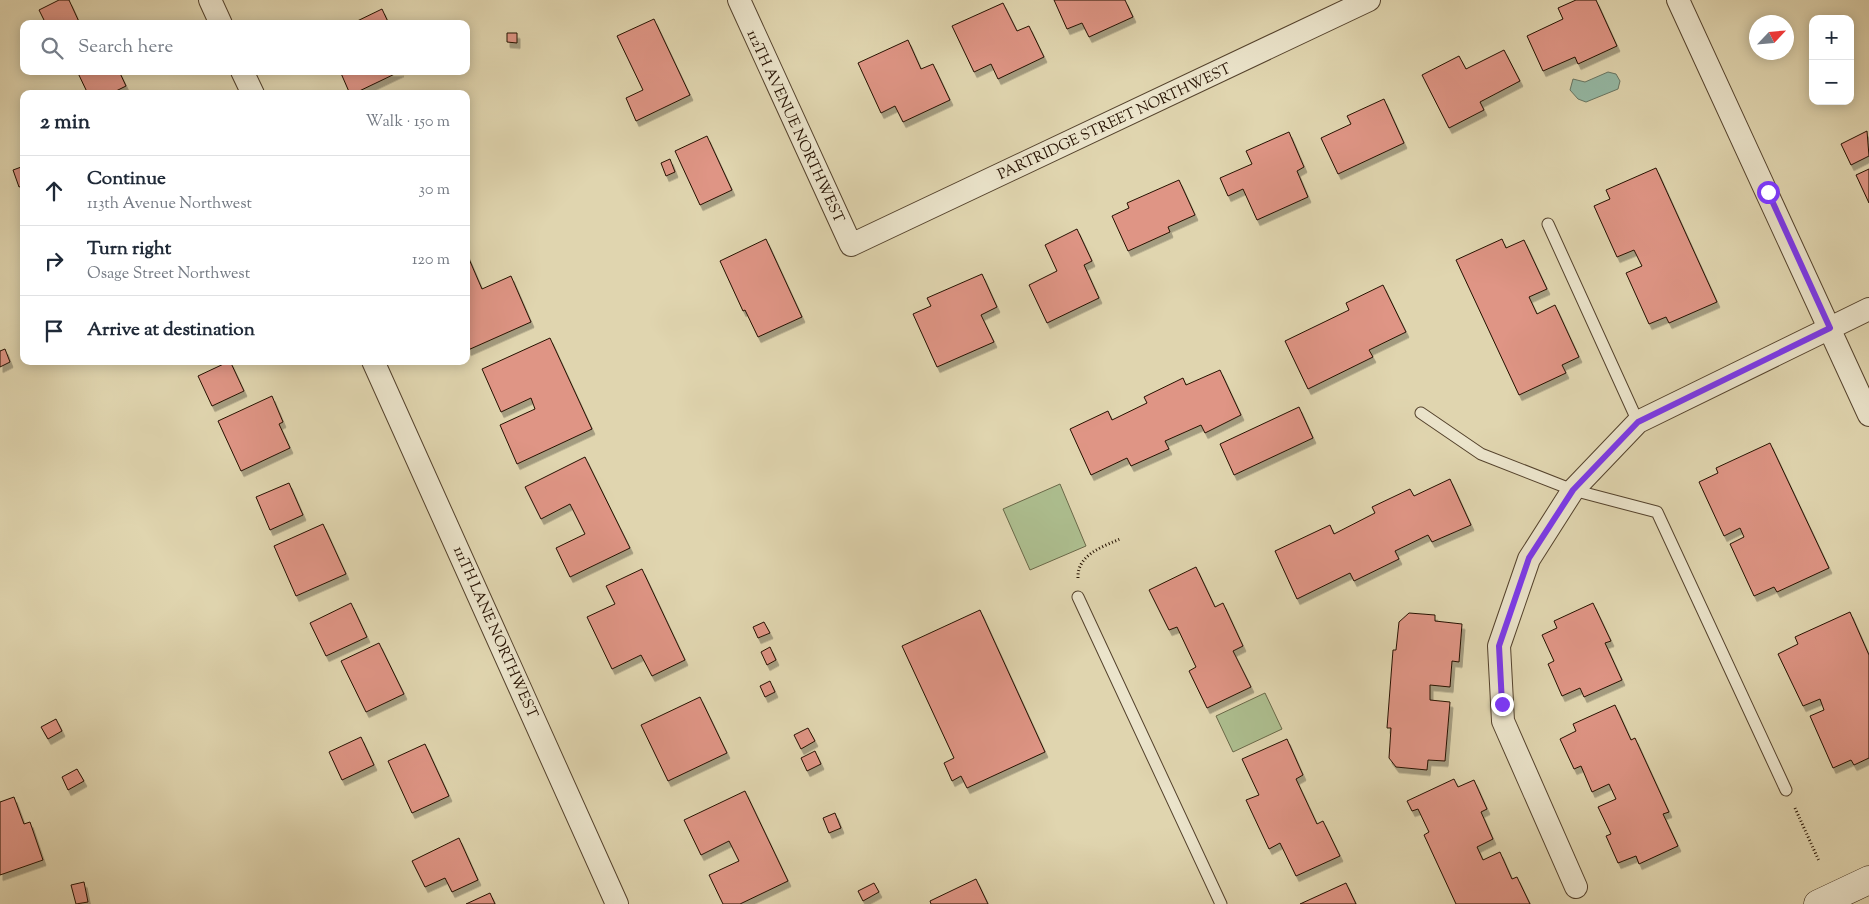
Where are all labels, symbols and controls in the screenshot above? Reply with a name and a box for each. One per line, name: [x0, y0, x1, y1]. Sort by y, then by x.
north arrow: [1749, 15, 1794, 60]
map controls: [1809, 15, 1854, 105]
button: +: [1809, 15, 1854, 60]
search box: [20, 20, 470, 75]
street label: 112TH AVENUE NORTHWEST: [741, 27, 849, 227]
icon: search: [38, 34, 66, 62]
text: Search here: [78, 34, 173, 61]
street label: PARTRIDGE STREET NORTHWEST: [995, 59, 1235, 186]
button: −: [1809, 60, 1854, 105]
text: 2 min: [40, 108, 90, 138]
text: Walk · 150 m: [366, 111, 450, 134]
text: Continue: [87, 166, 166, 193]
icon: ahead: [40, 177, 68, 205]
text: 30 m: [419, 179, 450, 202]
route start: [1757, 181, 1780, 204]
text: 113th Avenue Northwest: [87, 193, 252, 216]
text: Turn right: [87, 236, 171, 263]
icon: right: [40, 247, 68, 275]
text: 120 m: [412, 249, 450, 272]
text: Osage Street Northwest: [87, 263, 250, 286]
icon: arrive: [40, 317, 68, 345]
text: Arrive at destination: [87, 317, 255, 344]
street label: 111TH LANE NORTHWEST: [447, 543, 542, 723]
route end: [1491, 693, 1514, 716]

